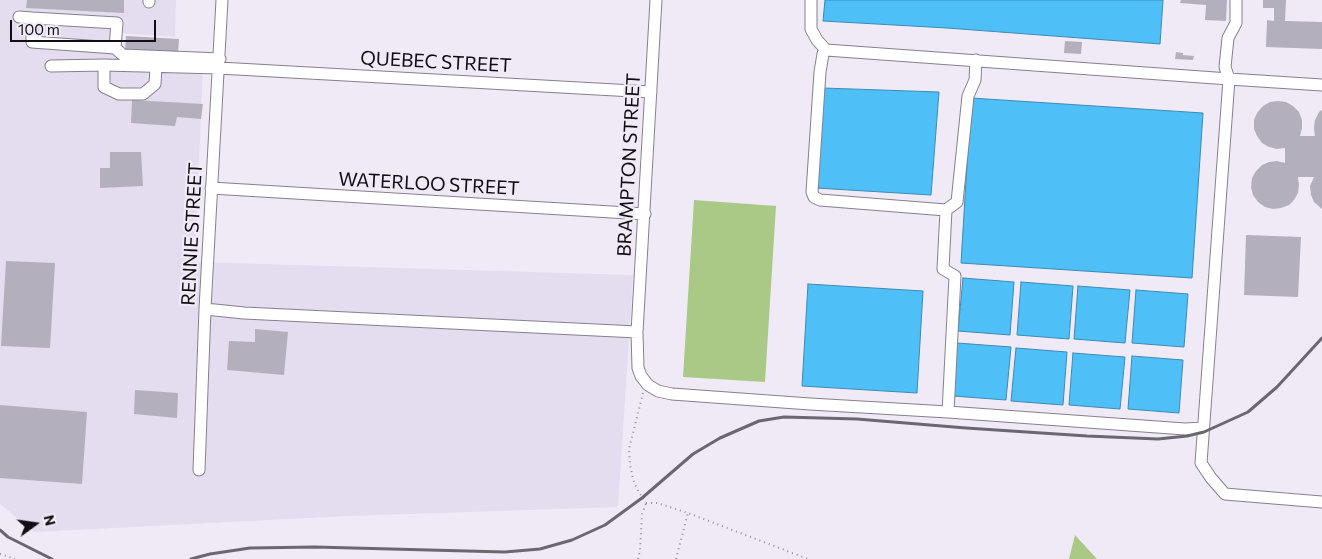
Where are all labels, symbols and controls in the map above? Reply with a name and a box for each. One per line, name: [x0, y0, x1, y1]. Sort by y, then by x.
scale bar: [12, 10, 159, 42]
text: 100 m: [18, 20, 60, 38]
street label: QUEBEC STREET: [360, 47, 512, 77]
street label: BRAMPTON STREET: [613, 73, 645, 257]
street label: RENNIE STREET: [177, 162, 207, 306]
street label: WATERLOO STREET: [338, 168, 520, 200]
north arrow: [10, 499, 60, 549]
text: N: [41, 513, 60, 527]

